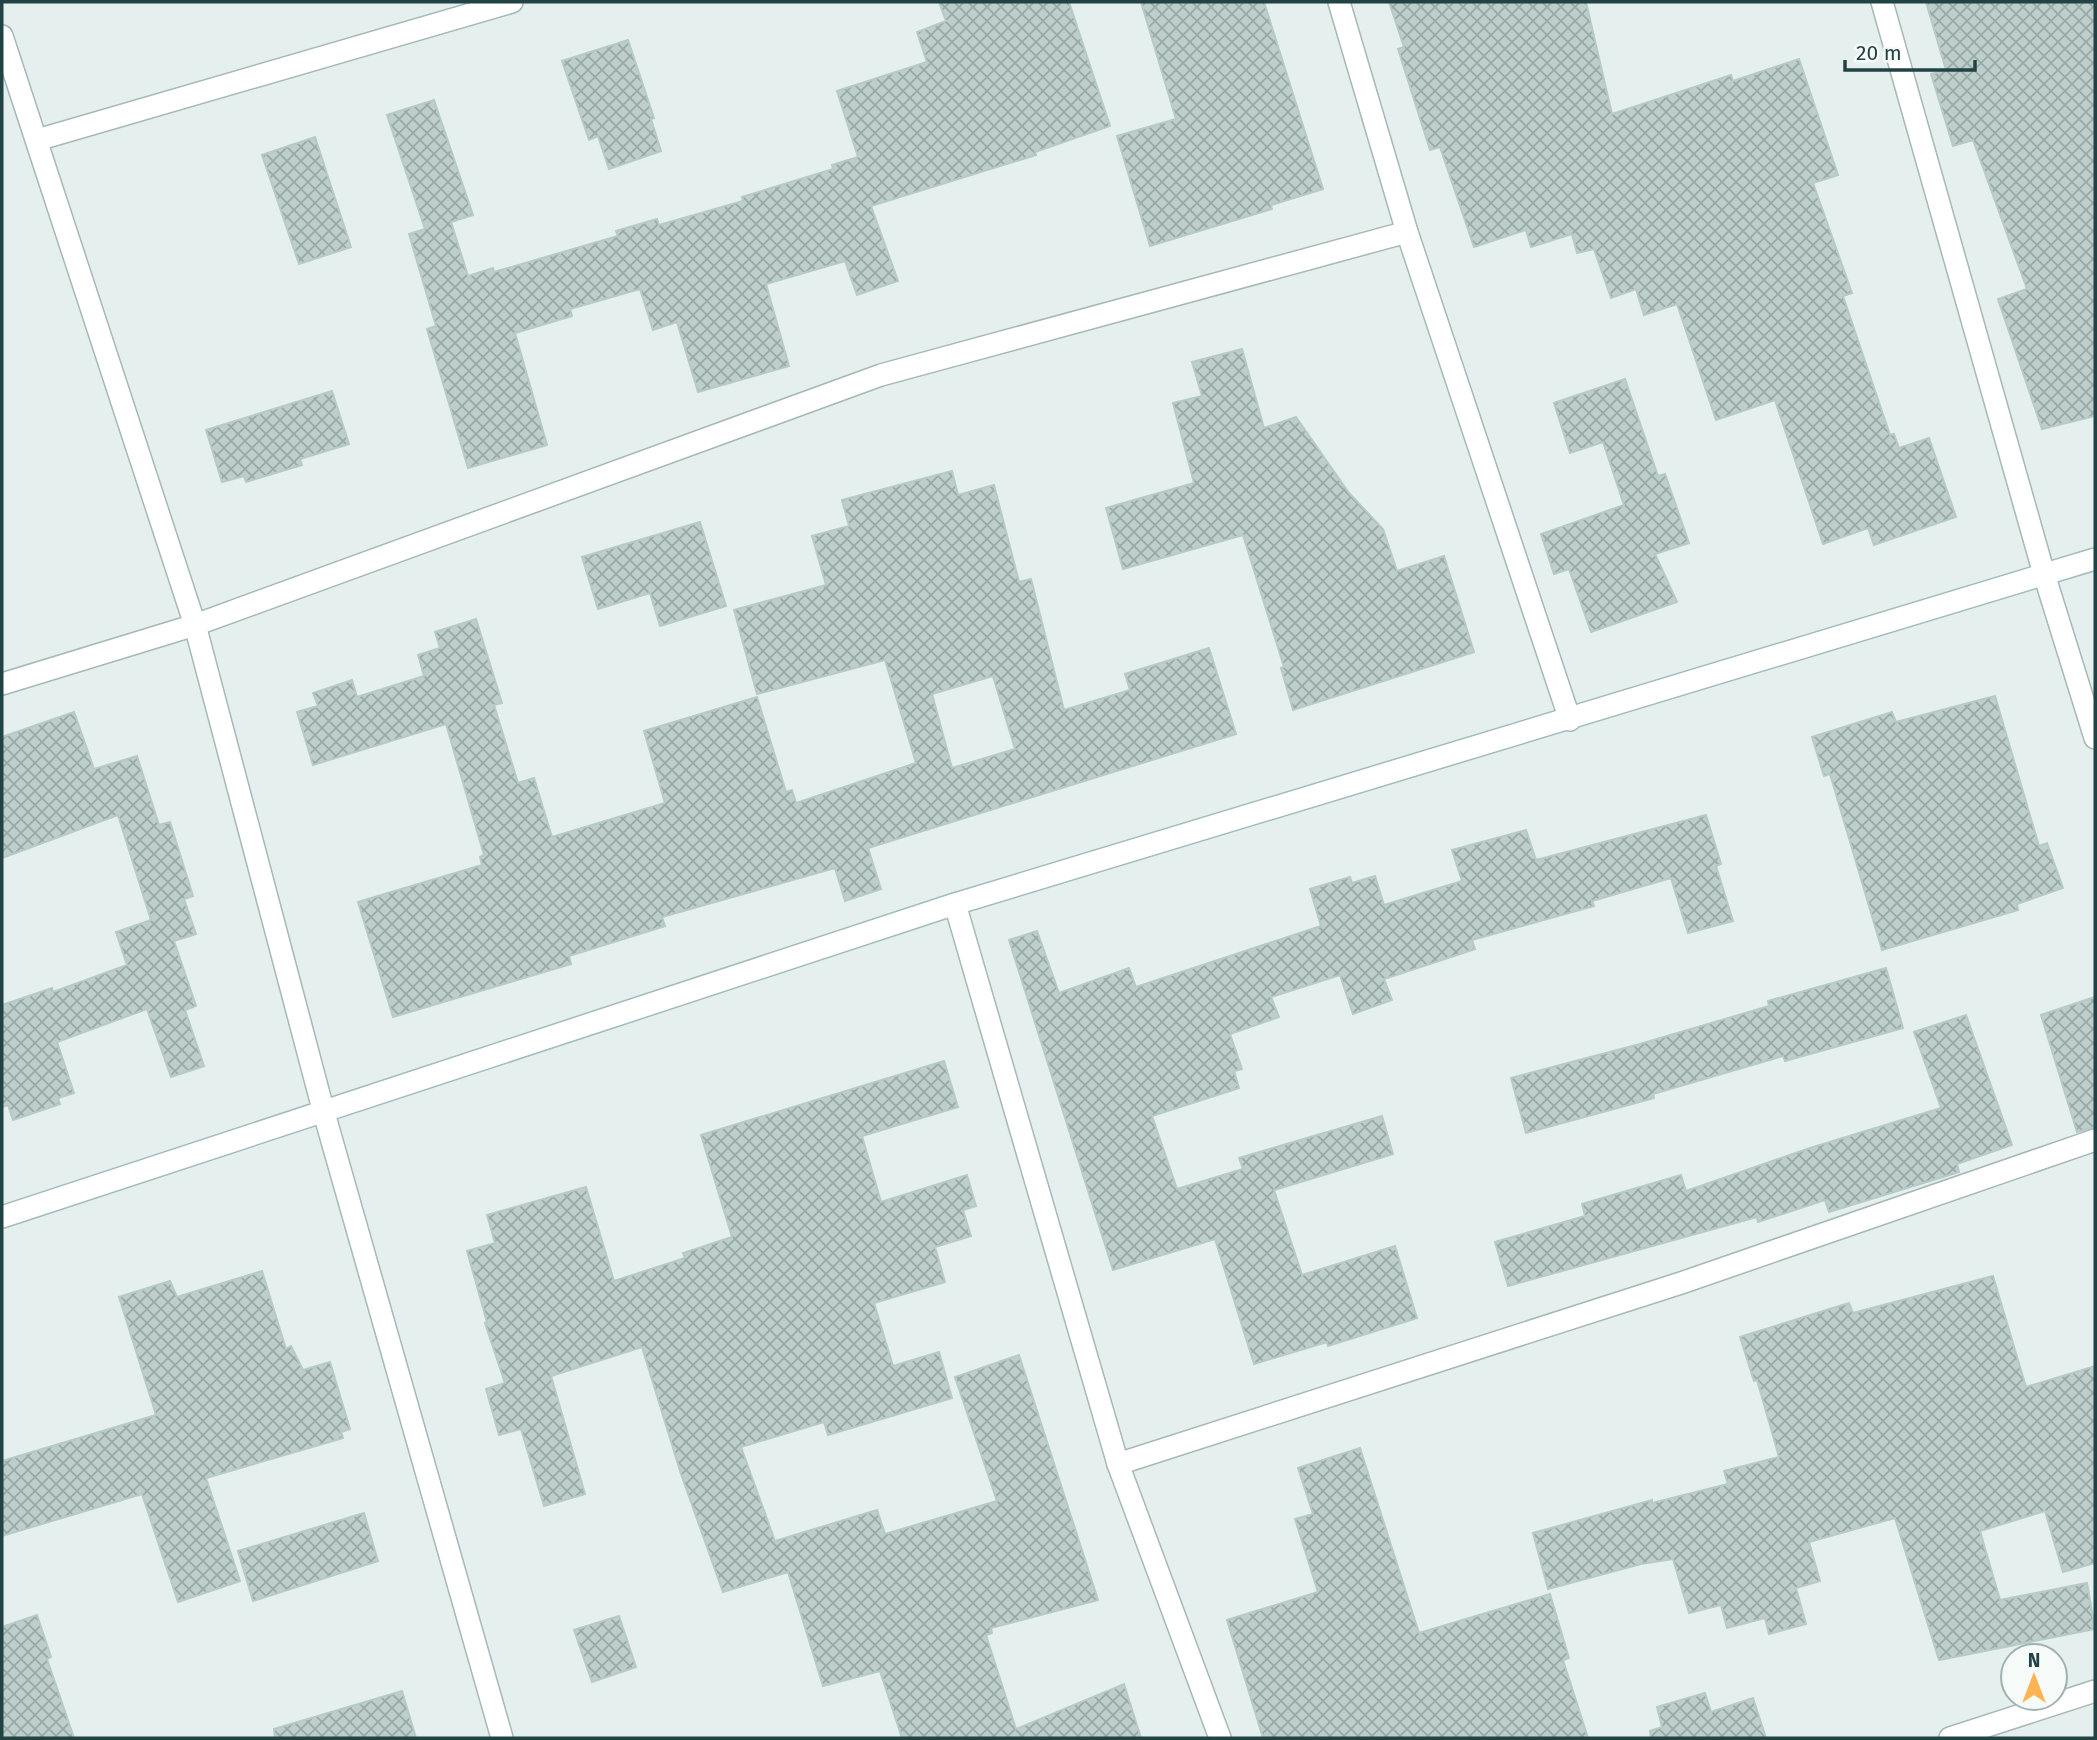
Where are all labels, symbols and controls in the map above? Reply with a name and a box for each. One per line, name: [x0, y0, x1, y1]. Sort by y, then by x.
scale bar: [1845, 28, 1974, 72]
text: 20 m: [1856, 40, 1902, 66]
north arrow: [1999, 1642, 2069, 1712]
text: N: [2028, 1649, 2040, 1672]

